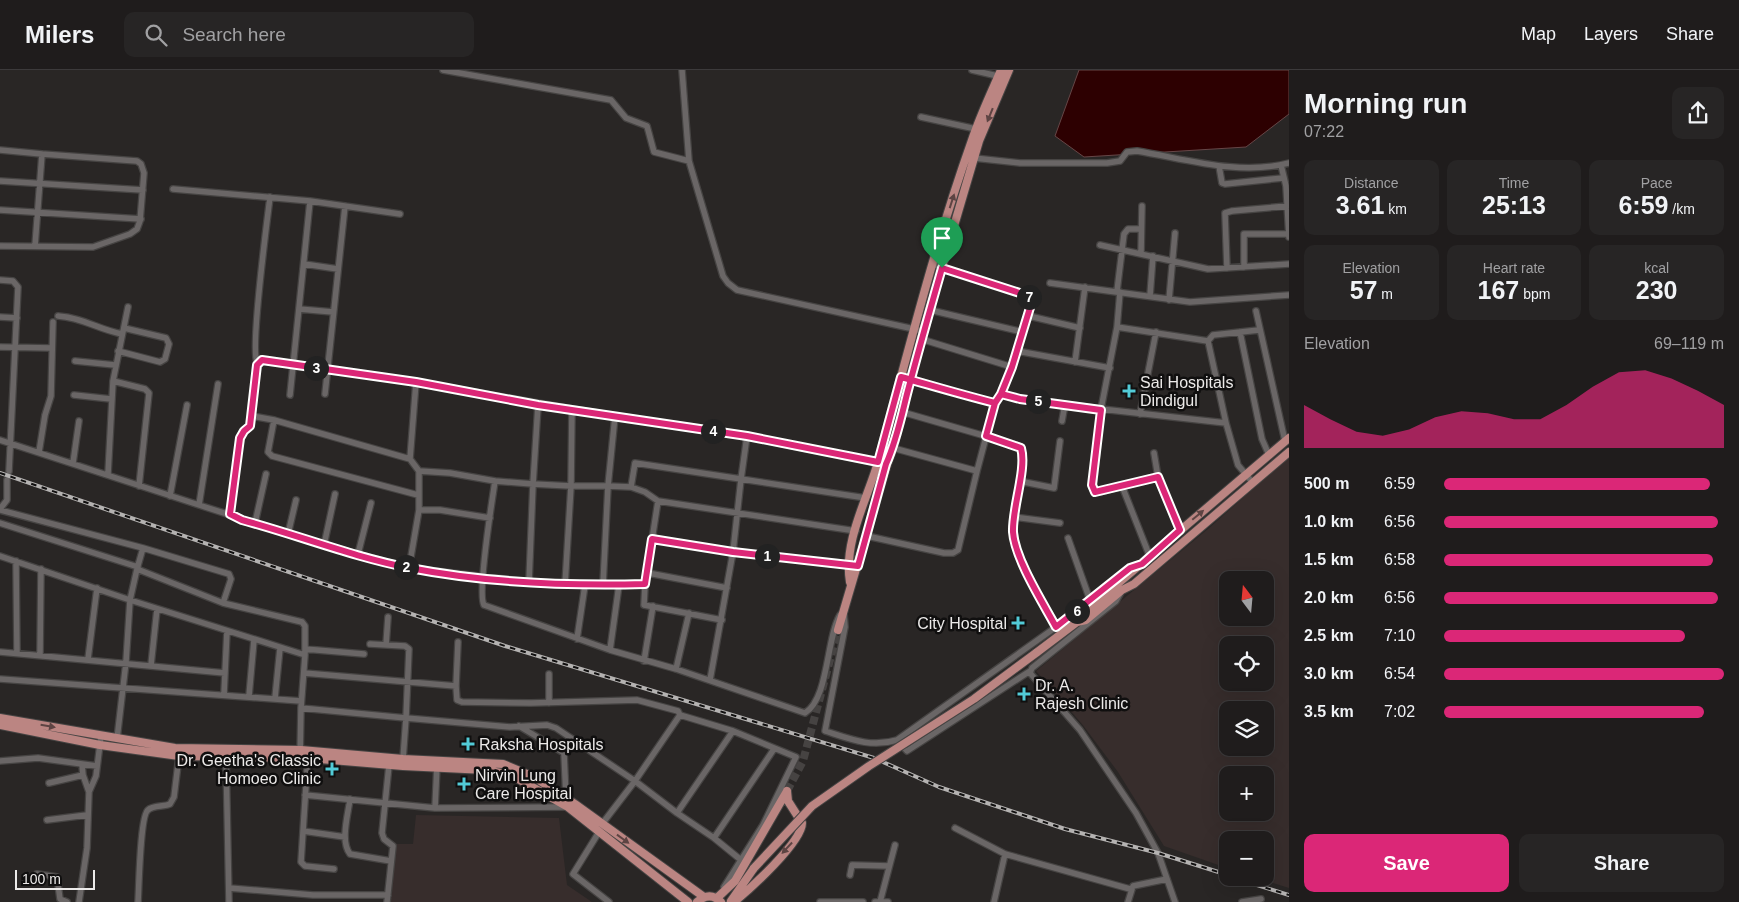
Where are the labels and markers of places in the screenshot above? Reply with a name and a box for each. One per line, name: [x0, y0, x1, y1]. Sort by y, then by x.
pin: [921, 217, 963, 268]
pin: 7: [1016, 284, 1042, 310]
pin: 3: [304, 356, 328, 380]
place label: Sai Hospitals Dindigul: [1140, 374, 1233, 409]
marker: Sai Hospitals Dindigul: [1122, 384, 1136, 398]
pin: 5: [1026, 388, 1050, 414]
pin: 4: [700, 418, 726, 444]
pin: 1: [754, 544, 780, 568]
pin: 2: [394, 554, 418, 580]
pin: 6: [1064, 598, 1090, 624]
place label: City Hospital: [917, 615, 1007, 632]
marker: City Hospital: [1011, 616, 1025, 630]
place label: Dr. A. Rajesh Clinic: [1035, 677, 1128, 712]
marker: Dr. A. Rajesh Clinic: [1017, 687, 1031, 701]
place label: Raksha Hospitals: [479, 736, 604, 753]
marker: Raksha Hospitals: [461, 737, 475, 751]
place label: Dr. Geetha's Classic Homoeo Clinic: [177, 752, 321, 787]
marker: Dr. Geetha's Classic Homoeo Clinic: [325, 762, 339, 776]
place label: Nirvin Lung Care Hospital: [475, 767, 572, 802]
marker: Nirvin Lung Care Hospital: [457, 777, 471, 791]

